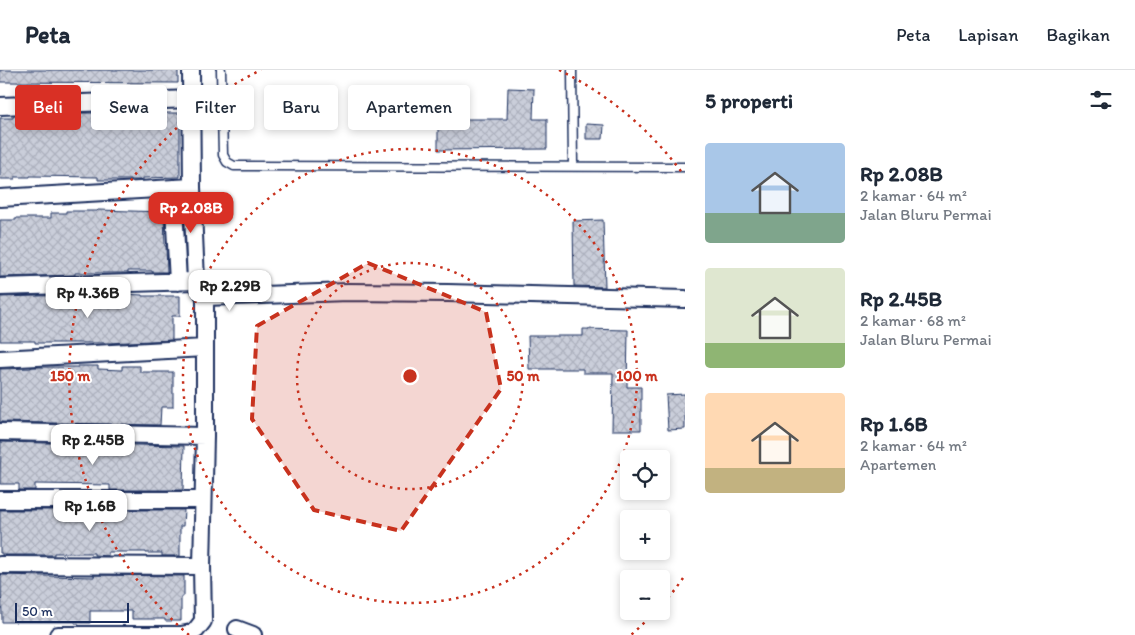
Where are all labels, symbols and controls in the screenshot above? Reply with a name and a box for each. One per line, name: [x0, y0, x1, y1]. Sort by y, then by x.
text: Peta: [25, 20, 70, 49]
text: Peta: [896, 24, 930, 46]
text: Lapisan: [958, 24, 1018, 46]
text: Bagikan: [1046, 24, 1110, 46]
chip: Beli: [15, 85, 81, 130]
chip: Sewa: [91, 85, 167, 130]
chip: Filter: [177, 85, 254, 130]
chip: Baru: [264, 85, 338, 130]
chip: Apartemen: [348, 85, 470, 130]
icon: filters: [1087, 86, 1115, 114]
text: 5 properti: [705, 88, 793, 113]
text: Rp 2.08B: [860, 161, 943, 186]
icon: home: [745, 163, 805, 223]
text: 2 kamar · 64 m²: [860, 186, 967, 205]
pin: Rp 2.08B: [139, 191, 243, 234]
text: Rp 2.08B: [159, 198, 223, 217]
text: Jalan Bluru Permai: [860, 205, 992, 224]
pin: Rp 2.29B: [178, 270, 282, 312]
pin: Rp 4.36B: [36, 276, 140, 319]
text: Rp 2.29B: [199, 276, 261, 295]
text: Rp 4.36B: [57, 283, 119, 302]
text: Rp 2.45B: [860, 286, 942, 311]
icon: home: [745, 288, 805, 348]
text: 2 kamar · 68 m²: [860, 311, 966, 330]
text: Jalan Bluru Permai: [860, 330, 992, 349]
text: 150 m: [50, 367, 90, 385]
centre of rings: [401, 367, 419, 385]
text: 50 m: [506, 367, 540, 385]
text: 100 m: [616, 367, 658, 385]
text: Rp 1.6B: [860, 411, 928, 436]
icon: home: [745, 413, 805, 473]
pin: Rp 2.45B: [41, 424, 145, 466]
text: Rp 2.45B: [62, 430, 124, 449]
text: 2 kamar · 64 m²: [860, 436, 967, 455]
map controls: [620, 450, 670, 620]
button: locate: [620, 450, 670, 500]
text: Apartemen: [860, 455, 936, 474]
pin: Rp 1.6B: [44, 490, 136, 532]
text: Rp 1.6B: [64, 496, 116, 515]
button: +: [620, 510, 670, 560]
button: −: [620, 570, 670, 620]
scale bar: [15, 600, 129, 623]
text: 50 m: [22, 603, 53, 620]

